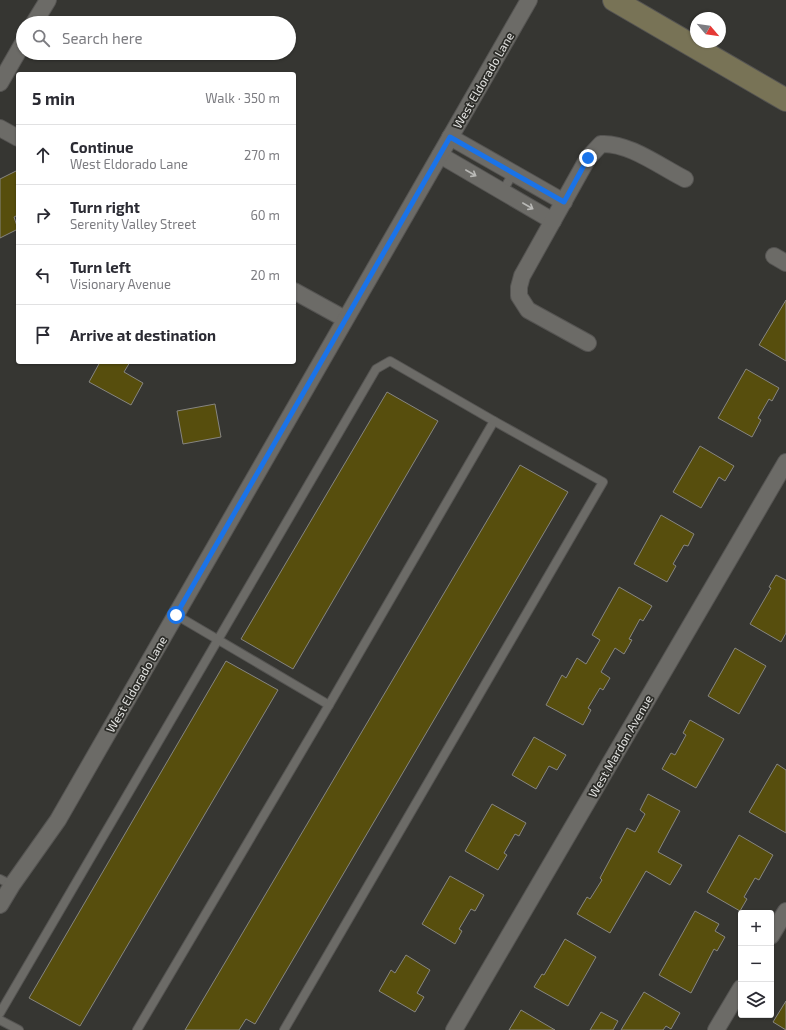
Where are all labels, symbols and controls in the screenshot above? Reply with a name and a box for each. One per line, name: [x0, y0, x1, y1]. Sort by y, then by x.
north arrow: [690, 12, 726, 48]
search box: [16, 16, 296, 60]
icon: search: [30, 27, 52, 49]
text: Search here: [62, 29, 143, 47]
street label: West Eldorado Lane: [450, 29, 516, 131]
text: 5 min: [32, 88, 75, 108]
text: Walk · 350 m: [205, 90, 280, 106]
text: Continue: [70, 138, 133, 156]
icon: ahead: [32, 144, 54, 166]
text: 270 m: [244, 147, 280, 163]
route end: [579, 149, 597, 167]
text: West Eldorado Lane: [70, 156, 188, 172]
one-way arrow: [465, 169, 476, 177]
text: Turn right: [70, 198, 140, 216]
one-way arrow: [522, 203, 534, 211]
icon: right: [32, 204, 54, 226]
text: 60 m: [250, 207, 280, 223]
text: Serenity Valley Street: [70, 216, 196, 232]
text: Turn left: [70, 258, 131, 276]
icon: left: [32, 264, 54, 286]
text: 20 m: [251, 267, 280, 283]
text: Visionary Avenue: [70, 276, 171, 292]
icon: arrive: [32, 324, 54, 346]
text: Arrive at destination: [70, 326, 216, 344]
route start: [167, 606, 185, 624]
street label: West Eldorado Lane: [103, 633, 169, 735]
street label: West Mardon Avenue: [585, 692, 655, 800]
map controls: [738, 910, 774, 1018]
button: +: [738, 910, 774, 946]
button: −: [738, 946, 774, 982]
button: layers: [738, 982, 774, 1018]

